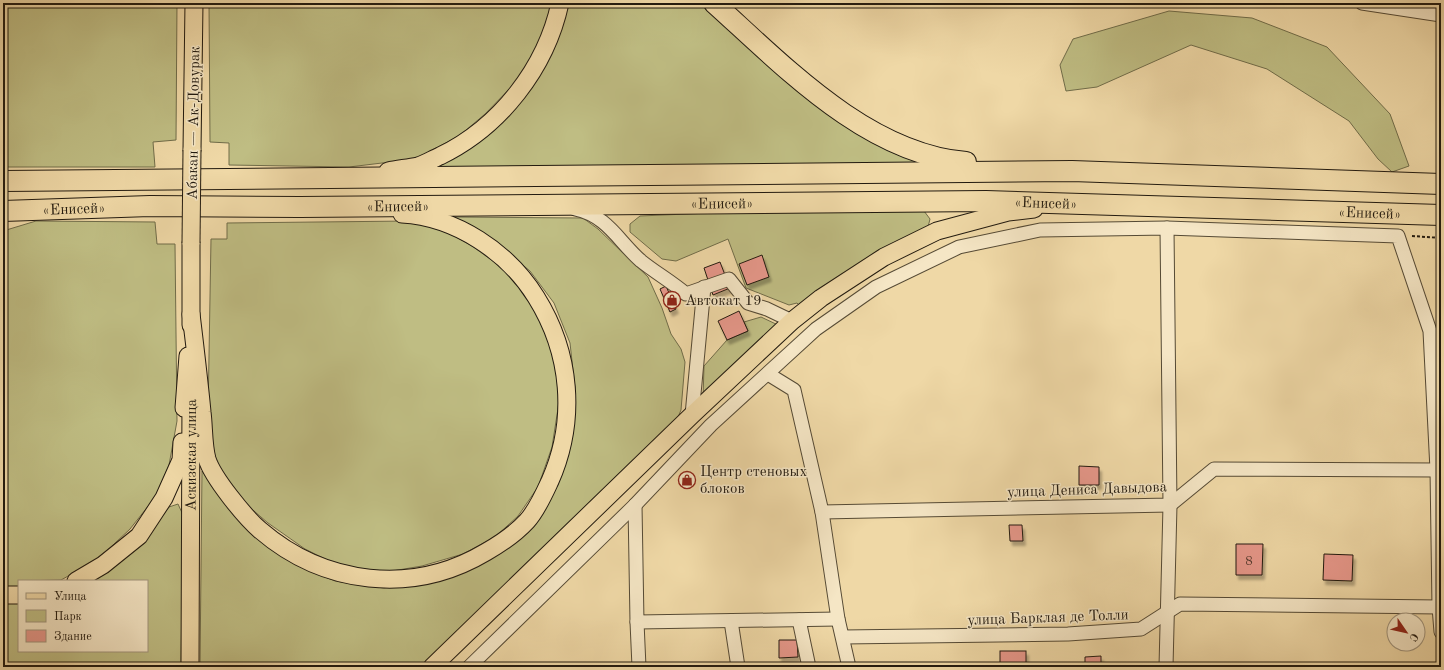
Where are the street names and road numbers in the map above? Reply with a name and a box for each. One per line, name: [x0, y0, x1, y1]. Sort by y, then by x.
street label: Абакан — Ак-Довурак: [186, 46, 203, 200]
street label: «Енисей»: [1014, 196, 1077, 213]
street label: «Енисей»: [691, 197, 753, 213]
street label: «Енисей»: [367, 200, 429, 215]
street label: «Енисей»: [42, 202, 106, 219]
street label: «Енисей»: [1338, 206, 1401, 223]
street label: Аскизская улица: [185, 398, 200, 511]
street label: улица Дениса Давыдова: [1007, 480, 1168, 501]
street label: улица Барклая де Толли: [967, 608, 1129, 629]

